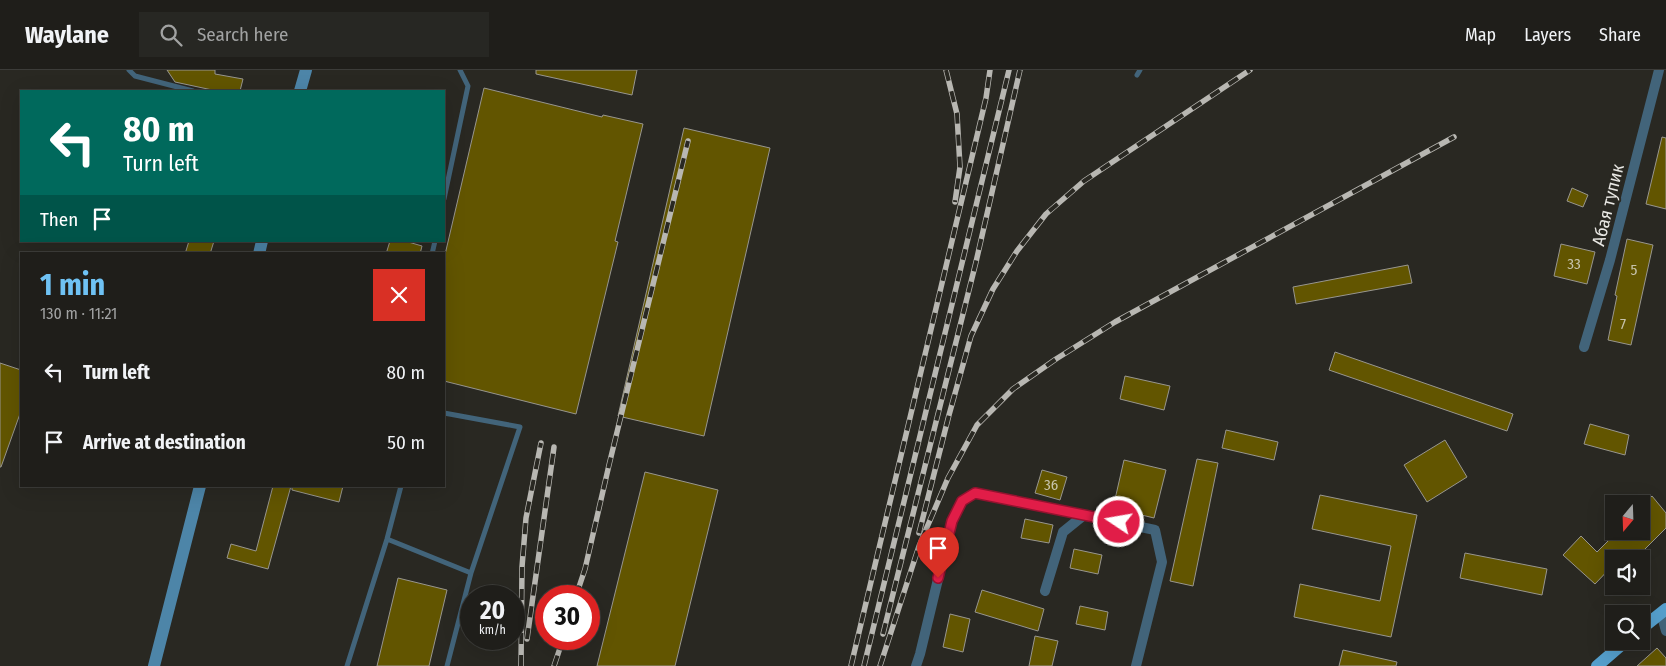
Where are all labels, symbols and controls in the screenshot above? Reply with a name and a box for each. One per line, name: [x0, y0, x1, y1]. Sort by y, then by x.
search box: [139, 12, 489, 57]
text: Waylane: [25, 21, 109, 49]
icon: search: [157, 21, 185, 49]
text: Search here: [197, 23, 288, 46]
text: Map: [1465, 24, 1496, 46]
text: Layers: [1524, 24, 1571, 46]
text: Share: [1599, 24, 1641, 46]
text: 80 m: [123, 108, 195, 150]
icon: left: [40, 110, 105, 175]
text: Turn left: [123, 150, 199, 177]
street label: Абая тупик: [1587, 161, 1629, 248]
icon: arrive: [88, 205, 116, 233]
text: Then: [40, 208, 78, 231]
house number: 33: [1567, 255, 1581, 273]
house number: 5: [1631, 261, 1638, 279]
text: 1 min: [40, 267, 105, 303]
button: close: [373, 269, 425, 321]
text: 130 m · 11:21: [40, 304, 117, 323]
house number: 7: [1620, 315, 1626, 333]
icon: left: [40, 358, 68, 386]
text: Turn left: [83, 361, 150, 384]
text: 80 m: [387, 361, 425, 384]
icon: arrive: [40, 428, 68, 456]
text: Arrive at destination: [83, 431, 246, 454]
text: 50 m: [387, 431, 425, 454]
house number: 36: [1044, 476, 1058, 494]
position arrow: [1092, 495, 1144, 547]
north arrow: [1605, 495, 1650, 540]
map controls: [1605, 495, 1650, 650]
pin: [917, 527, 959, 578]
icon: arrive: [924, 534, 952, 562]
button: sound: [1605, 550, 1650, 595]
speed limit sign: 30: [535, 585, 600, 650]
text: 20: [480, 596, 505, 626]
button: search: [1605, 605, 1650, 650]
text: km/h: [479, 623, 506, 637]

